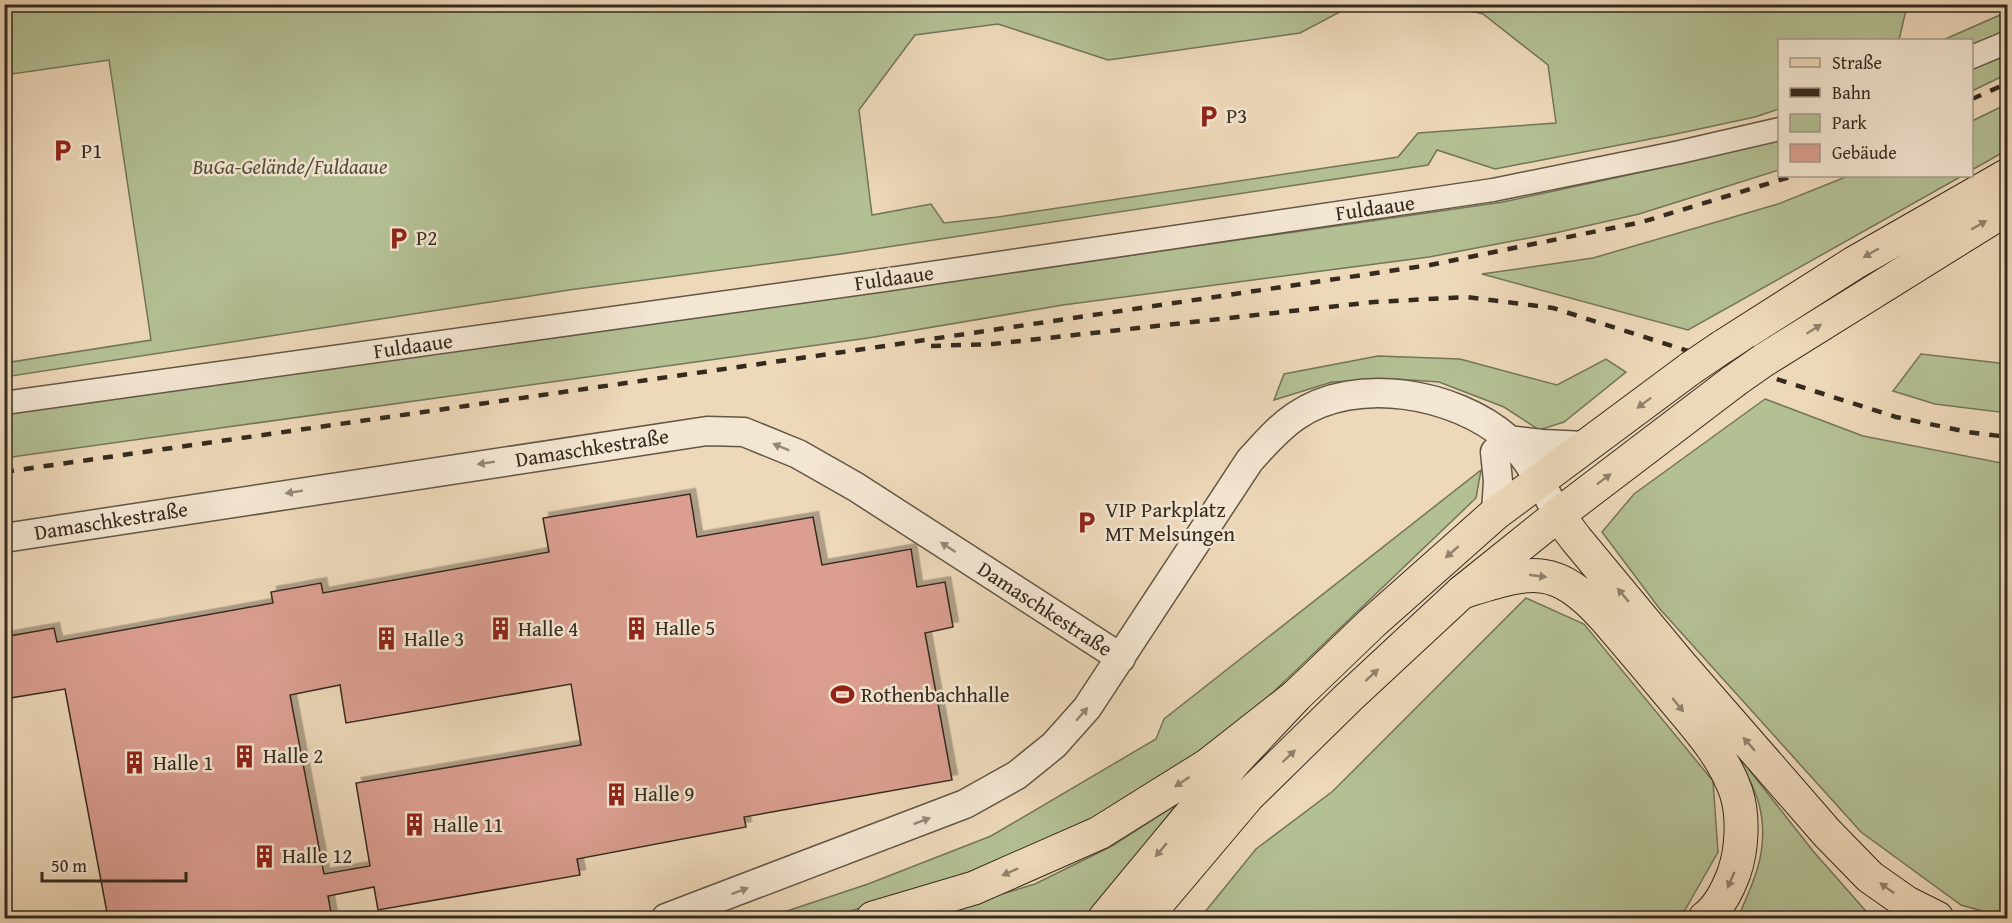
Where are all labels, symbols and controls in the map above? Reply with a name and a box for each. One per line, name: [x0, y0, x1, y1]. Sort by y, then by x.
legend: [1778, 39, 1973, 177]
text: Straße: [1832, 49, 1882, 76]
text: Bahn: [1832, 79, 1871, 106]
place label: P3: [1226, 100, 1247, 131]
parking icon: P3: [1195, 103, 1221, 129]
text: Park: [1832, 109, 1868, 136]
place label: P1: [81, 135, 102, 166]
parking icon: P1: [50, 138, 76, 164]
text: Gebäude: [1832, 139, 1897, 166]
park label: BuGa-Gelände/Fuldaaue: [191, 151, 388, 182]
street label: Fuldaaue: [1333, 187, 1417, 228]
one-way arrow: [1971, 220, 1988, 230]
place label: P2: [416, 222, 437, 253]
parking icon: P2: [385, 225, 411, 251]
one-way arrow: [1863, 248, 1880, 258]
street label: Fuldaaue: [852, 257, 936, 298]
one-way arrow: [1806, 324, 1822, 335]
street label: Fuldaaue: [371, 325, 455, 366]
one-way arrow: [1636, 397, 1652, 409]
street label: Damaschkestraße: [513, 420, 671, 475]
one-way arrow: [772, 442, 790, 451]
one-way arrow: [477, 459, 496, 468]
one-way arrow: [1597, 474, 1612, 486]
one-way arrow: [284, 488, 303, 497]
street label: Damaschkestraße: [32, 493, 190, 548]
place label: VIP Parkplatz MT Melsungen: [1105, 494, 1235, 549]
parking icon: VIP Parkplatz MT Melsungen: [1074, 509, 1100, 535]
one-way arrow: [941, 541, 957, 553]
one-way arrow: [1445, 545, 1460, 558]
street label: Damaschkestraße: [972, 553, 1119, 664]
one-way arrow: [1529, 572, 1548, 581]
one-way arrow: [1617, 588, 1630, 603]
place label: Halle 5: [655, 612, 715, 643]
place label: Halle 4: [518, 613, 578, 644]
building icon: Halle 5: [624, 615, 650, 641]
building icon: Halle 4: [487, 616, 513, 642]
place label: Halle 3: [404, 623, 464, 654]
building icon: Halle 3: [373, 626, 399, 652]
one-way arrow: [1365, 668, 1379, 682]
place label: Rothenbachhalle: [861, 679, 1010, 710]
sports icon: Rothenbachhalle: [830, 682, 856, 708]
one-way arrow: [1672, 697, 1684, 712]
one-way arrow: [1075, 707, 1088, 722]
one-way arrow: [1743, 737, 1756, 752]
place label: Halle 2: [263, 740, 323, 771]
building icon: Halle 2: [232, 743, 258, 769]
place label: Halle 1: [153, 747, 213, 778]
one-way arrow: [1282, 749, 1296, 763]
building icon: Halle 1: [122, 750, 148, 776]
one-way arrow: [1174, 776, 1191, 787]
place label: Halle 9: [634, 778, 694, 809]
building icon: Halle 9: [603, 781, 629, 807]
place label: Halle 11: [433, 809, 503, 840]
building icon: Halle 11: [402, 812, 428, 838]
one-way arrow: [913, 815, 931, 825]
place label: Halle 12: [282, 840, 352, 871]
one-way arrow: [1154, 842, 1167, 858]
building icon: Halle 12: [251, 843, 277, 869]
scale bar: [42, 845, 186, 883]
text: 50 m: [51, 852, 87, 879]
one-way arrow: [1002, 868, 1019, 877]
one-way arrow: [1726, 871, 1736, 889]
one-way arrow: [1879, 883, 1894, 895]
one-way arrow: [731, 885, 749, 895]

